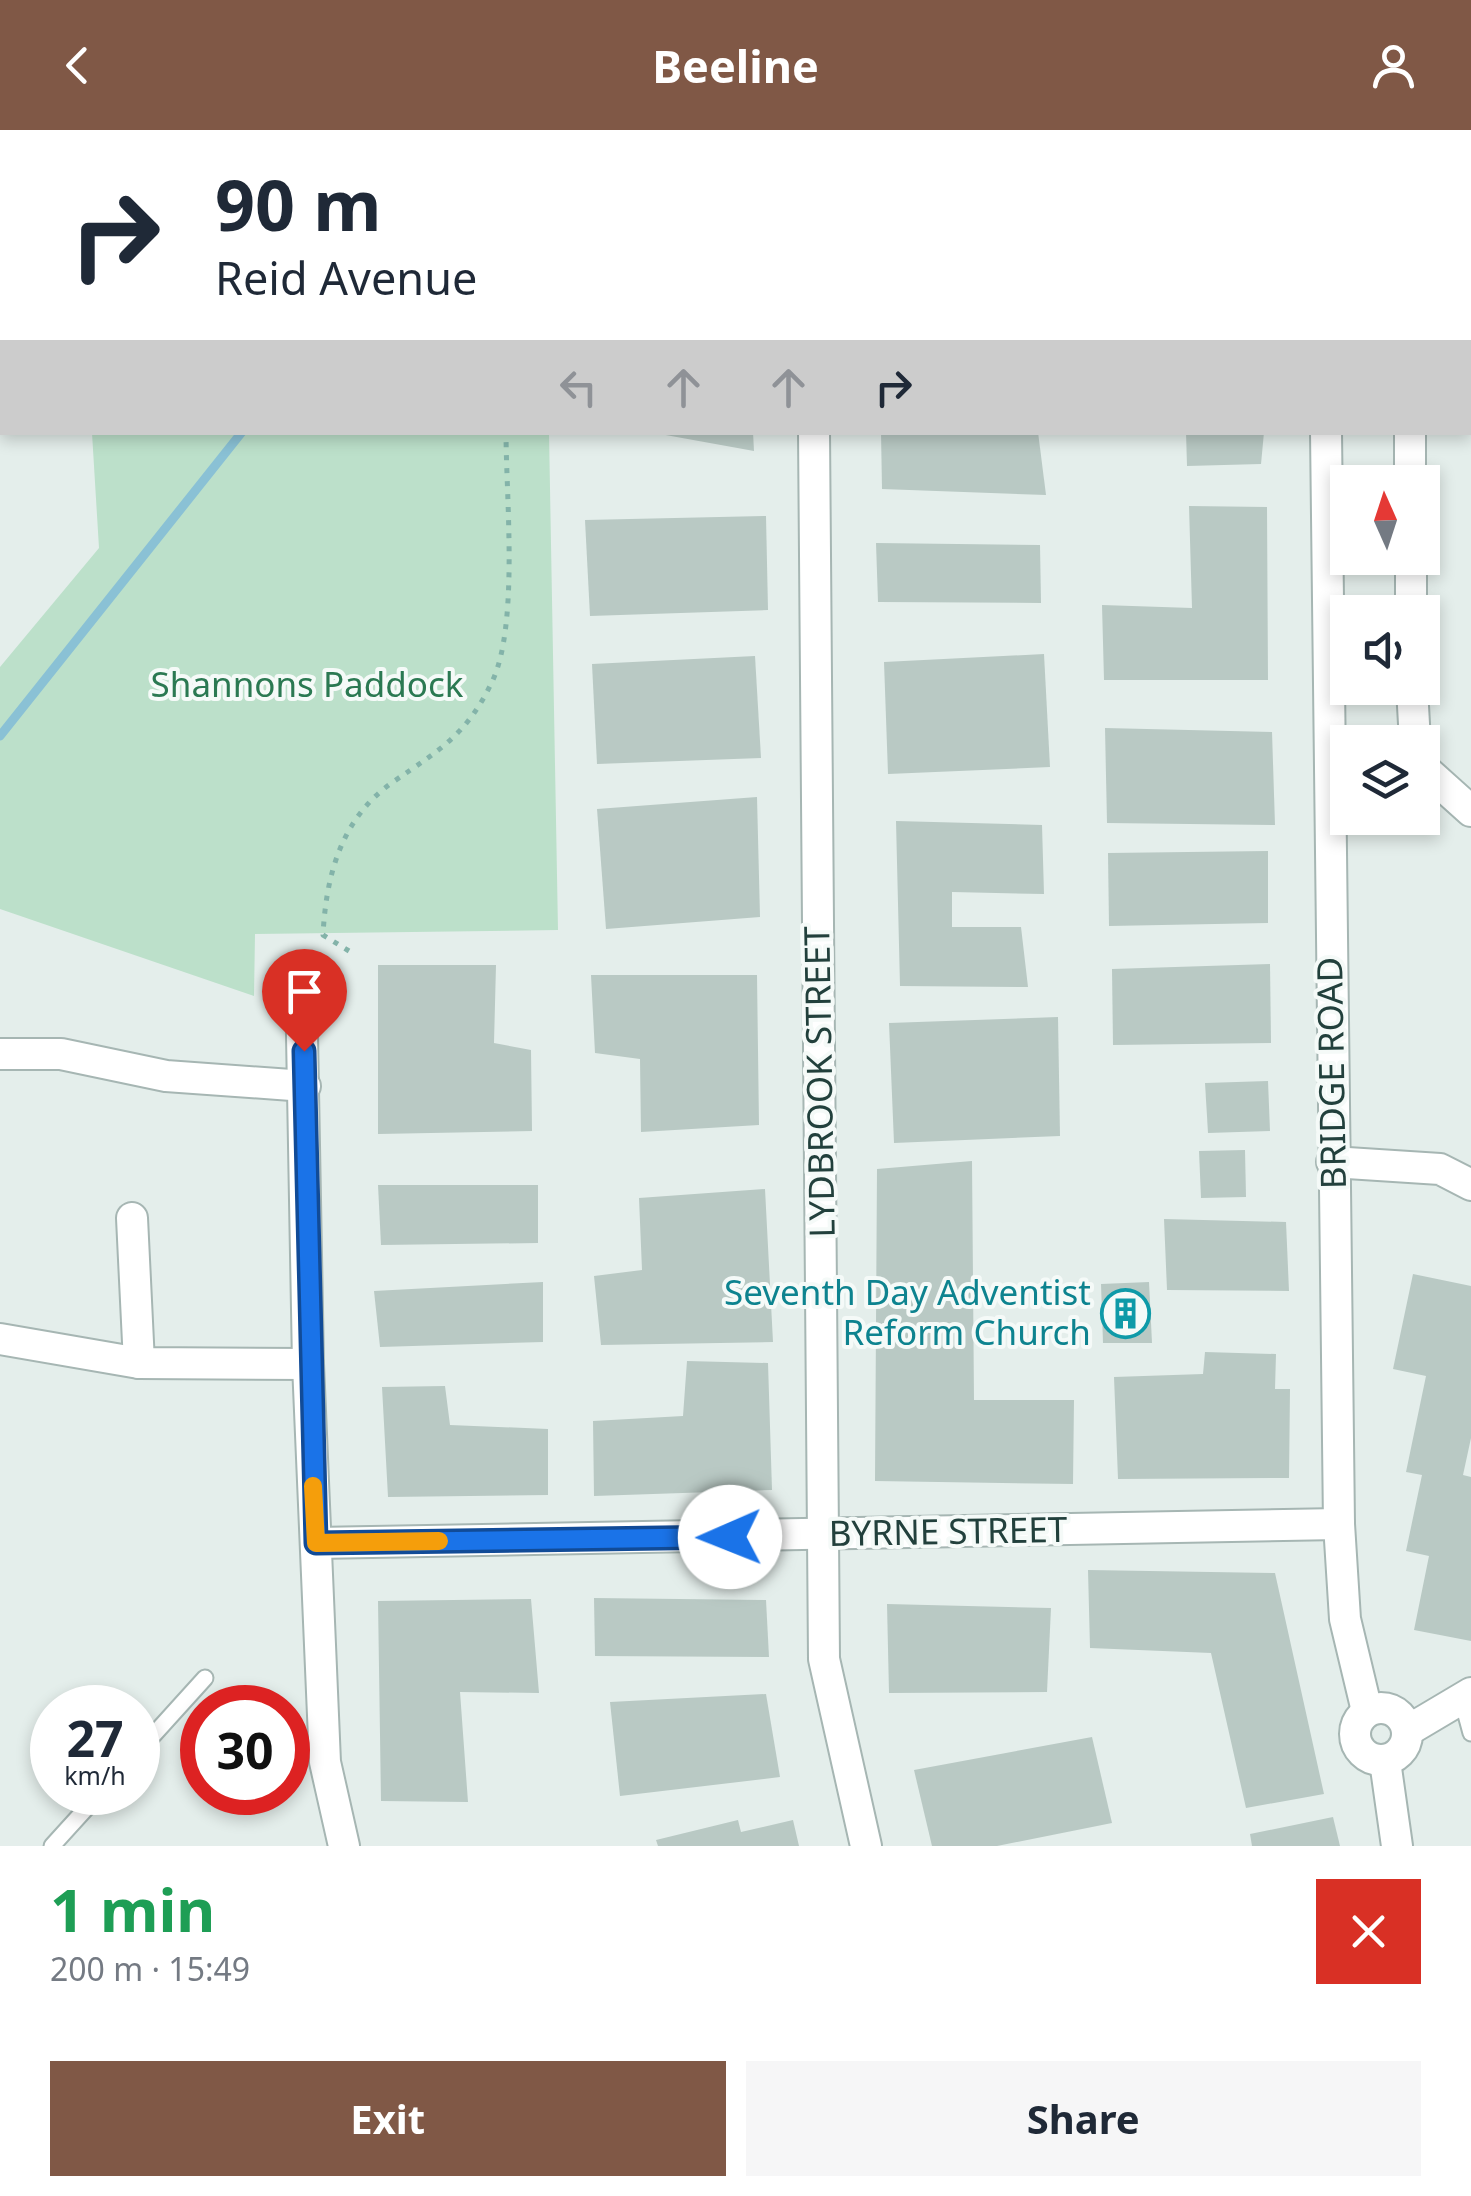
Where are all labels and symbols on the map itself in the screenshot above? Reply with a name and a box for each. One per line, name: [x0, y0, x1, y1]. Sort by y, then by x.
north arrow: [1330, 465, 1440, 575]
park label: Shannons Paddock: [151, 660, 464, 707]
street label: LYDBROOK STREET: [792, 925, 845, 1238]
pin: [262, 949, 347, 1052]
street label: BRIDGE ROAD: [1305, 956, 1356, 1190]
place label: Seventh Day Adventist Reform Church: [724, 1268, 1091, 1355]
building icon: Seventh Day Adventist Reform Church: [1100, 1287, 1152, 1339]
position arrow: [678, 1485, 782, 1589]
street label: BYRNE STREET: [828, 1505, 1068, 1556]
speed limit sign: 30: [180, 1685, 310, 1815]

